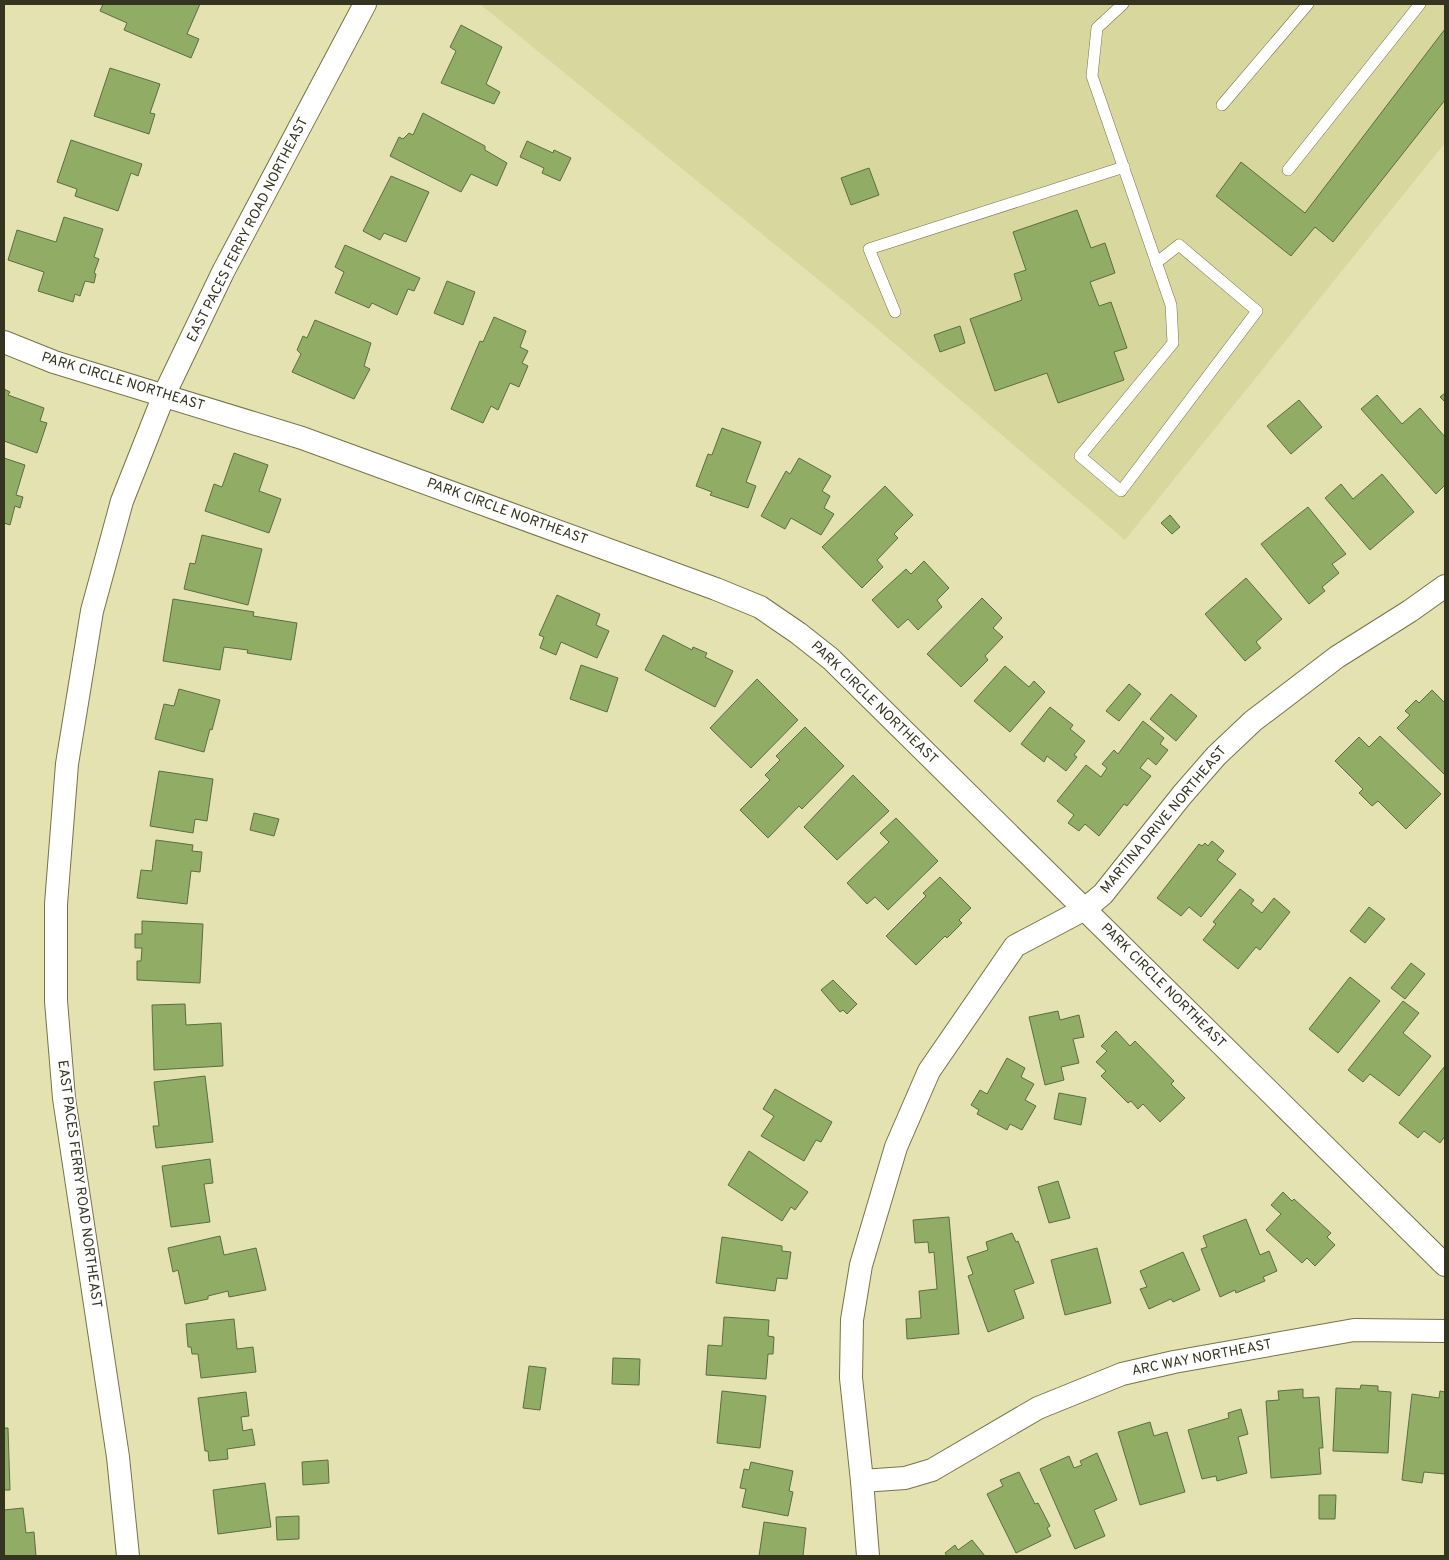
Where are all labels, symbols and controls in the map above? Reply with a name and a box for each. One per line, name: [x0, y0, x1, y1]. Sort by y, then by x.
street label: EAST PACES FERRY ROAD NORTHEAST: [184, 115, 312, 345]
street label: PARK CIRCLE NORTHEAST: [39, 349, 207, 415]
street label: PARK CIRCLE NORTHEAST: [424, 475, 590, 549]
street label: PARK CIRCLE NORTHEAST: [807, 638, 941, 768]
street label: MARTINA DRIVE NORTHEAST: [1097, 743, 1231, 897]
street label: PARK CIRCLE NORTHEAST: [1097, 920, 1229, 1052]
street label: EAST PACES FERRY ROAD NORTHEAST: [53, 1059, 105, 1309]
street label: ARC WAY NORTHEAST: [1130, 1336, 1274, 1380]

